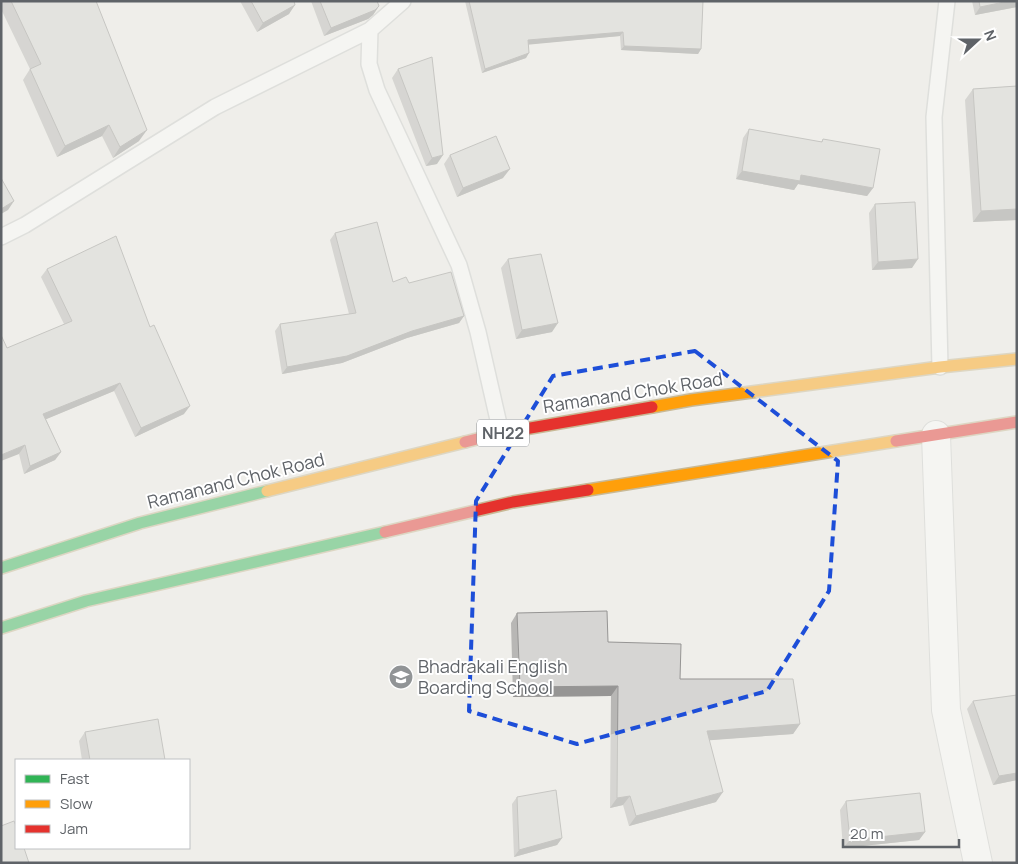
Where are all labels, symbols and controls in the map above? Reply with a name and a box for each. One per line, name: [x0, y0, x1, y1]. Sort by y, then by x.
north arrow: [953, 15, 1003, 65]
text: N: [980, 27, 1001, 43]
street label: Ramanand Chok Road: [541, 366, 724, 418]
road number: NH22: [477, 419, 529, 446]
street label: Ramanand Chok Road: [145, 446, 327, 514]
place label: Bhadrakali English Boarding School: [418, 654, 568, 699]
school or university icon: Bhadrakali English Boarding School: [388, 664, 414, 690]
legend: [15, 759, 190, 849]
text: Fast: [60, 768, 89, 789]
text: Slow: [60, 793, 93, 814]
scale bar: [843, 816, 959, 848]
text: Jam: [60, 818, 88, 839]
text: 20 m: [850, 823, 883, 844]

